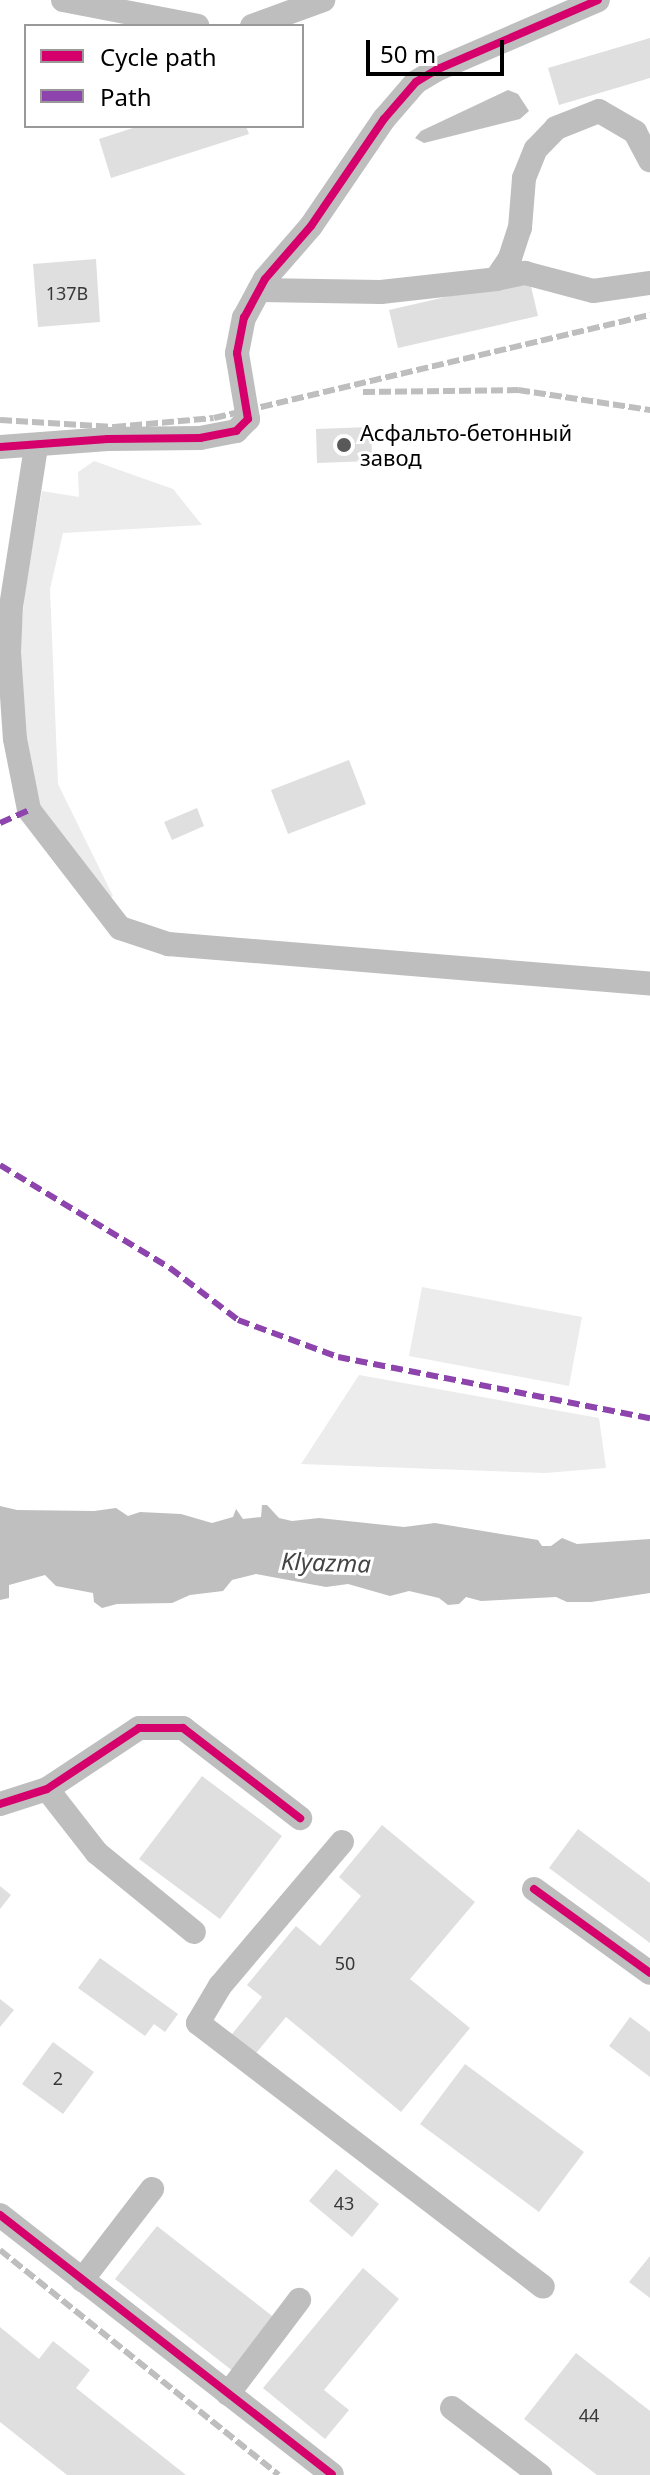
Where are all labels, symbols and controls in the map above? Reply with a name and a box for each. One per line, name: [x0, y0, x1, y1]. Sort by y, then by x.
legend: [24, 24, 304, 128]
scale bar: [370, 24, 508, 74]
text: 50 m: [380, 37, 436, 70]
text: Cycle path: [100, 40, 217, 73]
text: Path: [100, 80, 151, 113]
house number: 137В: [46, 282, 88, 304]
place label: Асфальто-бетонный завод: [360, 419, 572, 470]
marker: Асфальто-бетонный завод: [335, 436, 353, 454]
water label: Klyazma: [281, 1546, 371, 1578]
house number: 50: [335, 1952, 355, 1974]
house number: 2: [53, 2067, 63, 2089]
house number: 43: [334, 2192, 354, 2214]
house number: 44: [579, 2404, 599, 2426]

